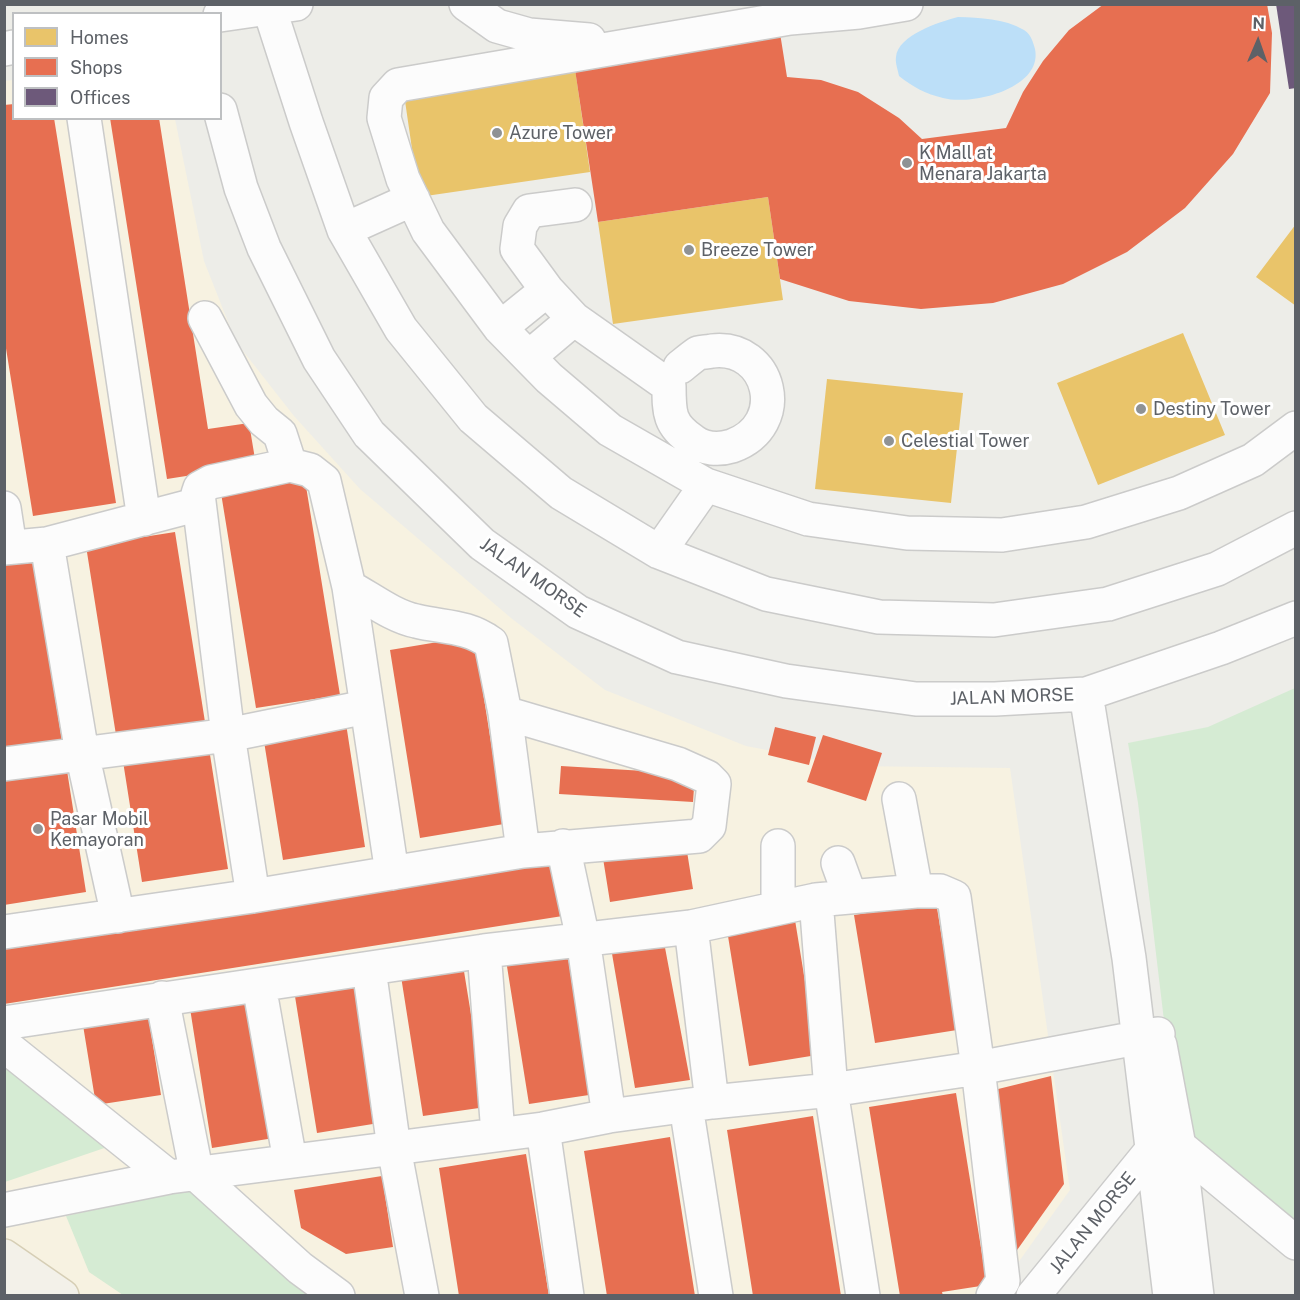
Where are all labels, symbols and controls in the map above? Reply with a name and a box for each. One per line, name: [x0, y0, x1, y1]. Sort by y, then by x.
legend: [12, 12, 222, 120]
north arrow: [1228, 12, 1288, 72]
text: N: [1252, 14, 1265, 33]
text: Homes: [70, 27, 129, 48]
text: Shops: [70, 57, 122, 78]
text: Offices: [70, 87, 130, 108]
place label: Azure Tower: [509, 122, 613, 144]
marker: Azure Tower: [490, 126, 504, 140]
place label: K Mall at Menara Jakarta: [919, 142, 1047, 184]
marker: K Mall at Menara Jakarta: [900, 156, 914, 170]
place label: Breeze Tower: [701, 239, 814, 261]
marker: Breeze Tower: [682, 243, 696, 257]
place label: Destiny Tower: [1153, 398, 1271, 420]
marker: Destiny Tower: [1134, 402, 1148, 416]
place label: Celestial Tower: [901, 430, 1029, 452]
marker: Celestial Tower: [882, 434, 896, 448]
street label: JALAN MORSE: [476, 533, 590, 623]
street label: JALAN MORSE: [949, 684, 1075, 710]
place label: Pasar Mobil Kemayoran: [50, 808, 148, 850]
marker: Pasar Mobil Kemayoran: [31, 822, 45, 836]
street label: JALAN MORSE: [1045, 1168, 1141, 1278]

